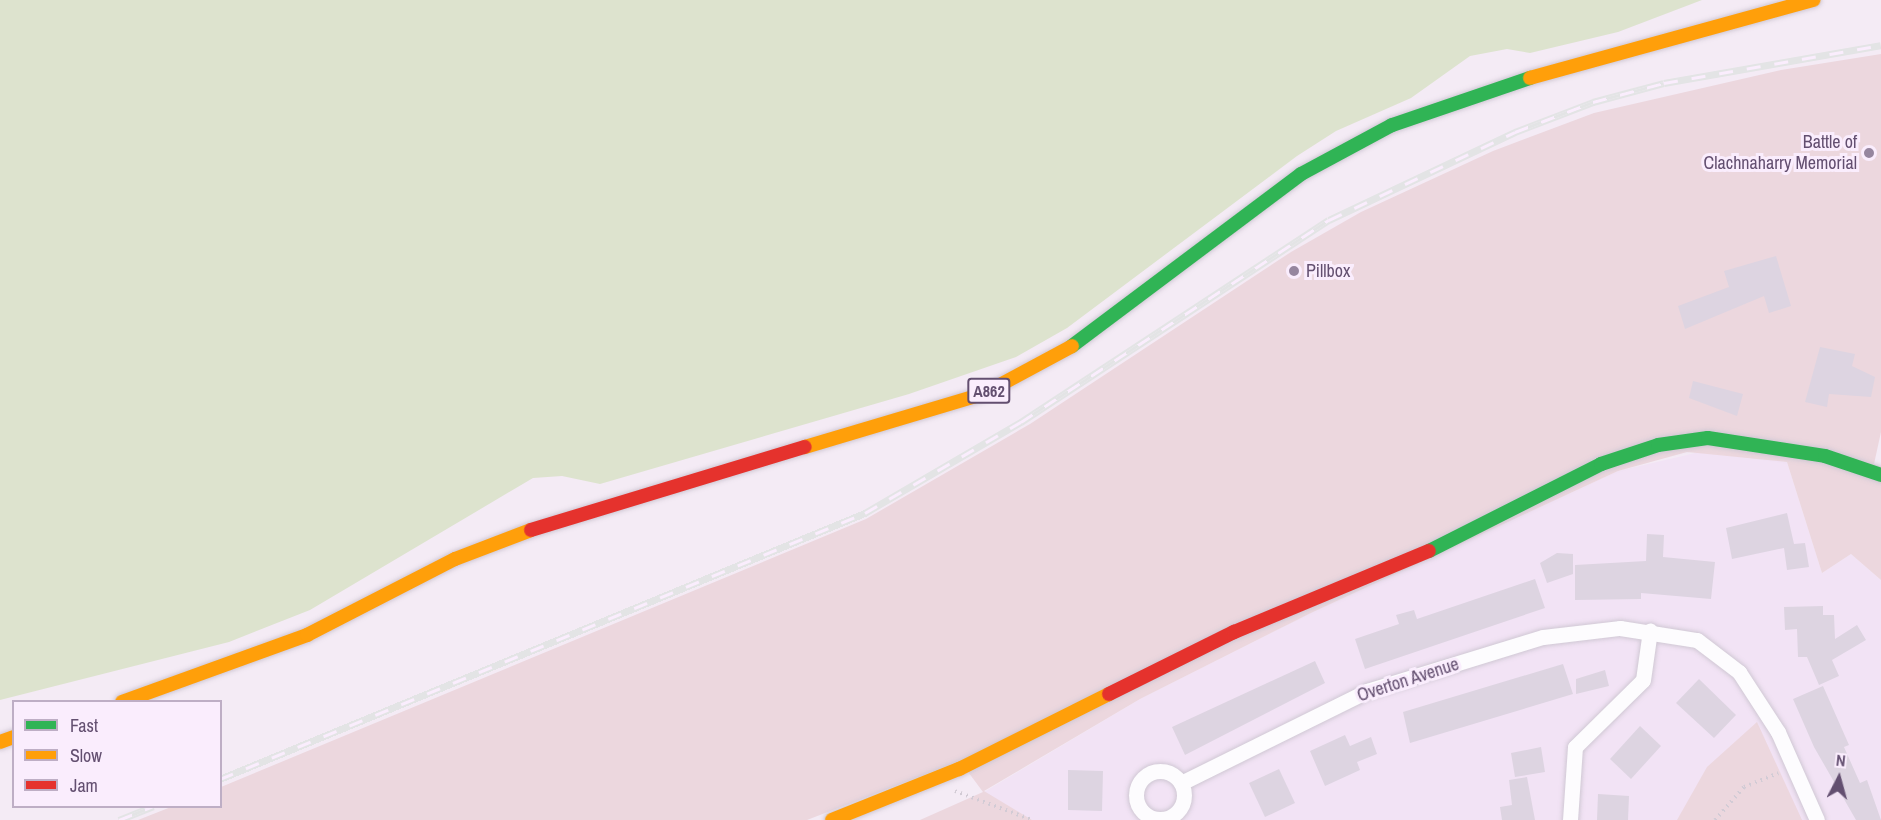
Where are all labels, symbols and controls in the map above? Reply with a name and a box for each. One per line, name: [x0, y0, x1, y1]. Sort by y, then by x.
place label: Battle of Clachnaharry Memorial: [1704, 132, 1857, 174]
marker: Battle of Clachnaharry Memorial: [1862, 146, 1876, 160]
place label: Pillbox: [1306, 260, 1350, 282]
marker: Pillbox: [1287, 264, 1301, 278]
road number: A862: [966, 378, 1012, 404]
street label: Overton Avenue: [1354, 653, 1462, 707]
legend: [12, 700, 222, 808]
text: Fast: [70, 713, 98, 738]
text: Slow: [70, 743, 102, 768]
north arrow: [1809, 748, 1869, 808]
text: N: [1835, 749, 1847, 772]
text: Jam: [70, 773, 98, 798]

